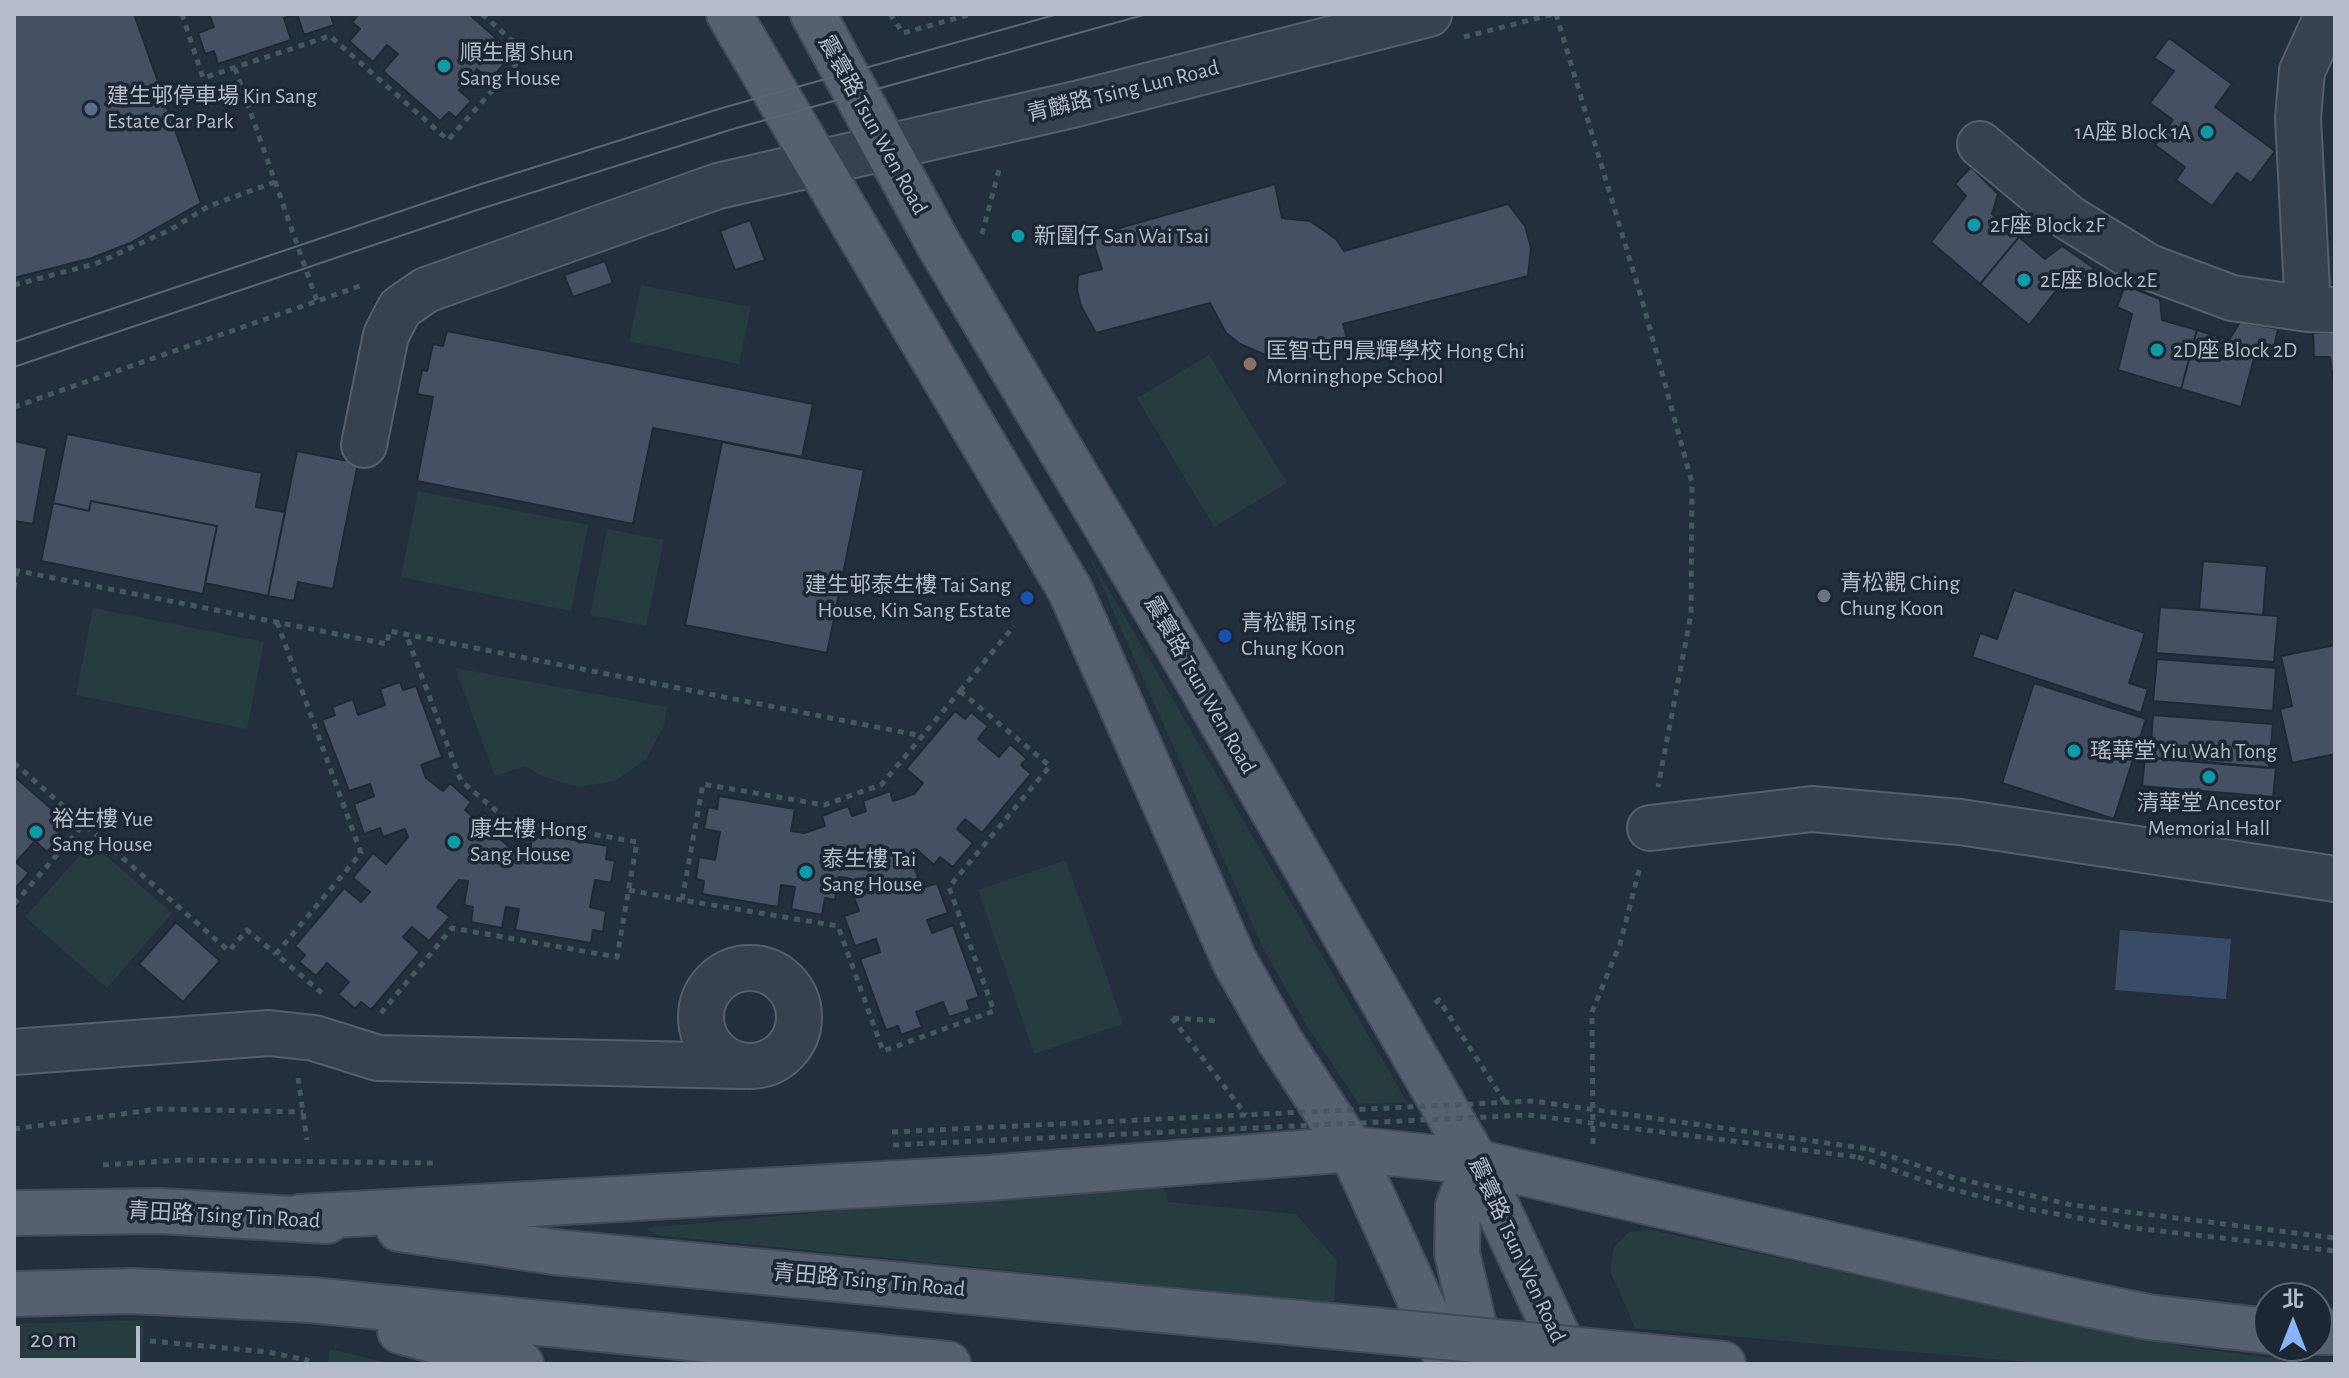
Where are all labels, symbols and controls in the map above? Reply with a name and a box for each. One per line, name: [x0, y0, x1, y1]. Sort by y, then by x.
street label: 震寰路 Tsun Wen Road: [813, 31, 933, 219]
place label: 順生閣 Shun Sang House: [460, 40, 574, 92]
street label: 青麟路 Tsing Lun Road: [1024, 54, 1222, 128]
marker: 順生閣 Shun Sang House: [435, 57, 453, 75]
place label: 建生邨停車場 Kin Sang Estate Car Park: [107, 83, 317, 134]
marker: 建生邨停車場 Kin Sang Estate Car Park: [82, 100, 100, 118]
place label: 1A座 Block 1A: [2075, 119, 2191, 145]
marker: 1A座 Block 1A: [2198, 123, 2216, 141]
place label: 2F座 Block 2F: [1990, 212, 2105, 238]
marker: 2F座 Block 2F: [1965, 216, 1983, 234]
place label: 新圍仔 San Wai Tsai: [1034, 223, 1209, 249]
marker: 新圍仔 San Wai Tsai: [1009, 227, 1027, 245]
place label: 2E座 Block 2E: [2040, 267, 2157, 293]
marker: 2E座 Block 2E: [2015, 271, 2033, 289]
place label: 2D座 Block 2D: [2173, 337, 2297, 363]
place label: 匡智屯門晨輝學校 Hong Chi Morninghope School: [1266, 338, 1525, 390]
marker: 2D座 Block 2D: [2148, 341, 2166, 359]
marker: 匡智屯門晨輝學校 Hong Chi Morninghope School: [1241, 355, 1259, 373]
place label: 青松觀 Ching Chung Koon: [1840, 570, 1960, 622]
place label: 建生邨泰生樓 Tai Sang House, Kin Sang Estate: [805, 572, 1011, 624]
marker: 青松觀 Ching Chung Koon: [1815, 587, 1833, 605]
marker: 建生邨泰生樓 Tai Sang House, Kin Sang Estate: [1018, 589, 1036, 607]
street label: 震寰路 Tsun Wen Road: [1138, 592, 1262, 778]
place label: 青松觀 Tsing Chung Koon: [1241, 610, 1355, 662]
marker: 青松觀 Tsing Chung Koon: [1216, 627, 1234, 645]
place label: 瑤華堂 Yiu Wah Tong: [2090, 738, 2277, 764]
marker: 瑤華堂 Yiu Wah Tong: [2065, 742, 2083, 760]
marker: 清華堂 Ancestor Memorial Hall: [2200, 768, 2218, 786]
place label: 清華堂 Ancestor Memorial Hall: [2137, 790, 2281, 842]
place label: 裕生樓 Yue Sang House: [52, 806, 153, 858]
place label: 康生樓 Hong Sang House: [470, 816, 587, 868]
marker: 裕生樓 Yue Sang House: [27, 823, 45, 841]
marker: 康生樓 Hong Sang House: [445, 833, 463, 851]
place label: 泰生樓 Tai Sang House: [822, 846, 922, 898]
marker: 泰生樓 Tai Sang House: [797, 863, 815, 881]
street label: 震寰路 Tsun Wen Road: [1463, 1154, 1571, 1346]
street label: 青田路 Tsing Tin Road: [127, 1198, 321, 1234]
street label: 青田路 Tsing Tin Road: [772, 1259, 966, 1303]
north arrow: [2253, 1282, 2333, 1362]
text: 北: [2282, 1289, 2304, 1311]
scale bar: [20, 1310, 144, 1360]
text: 20 m: [30, 1328, 77, 1352]

